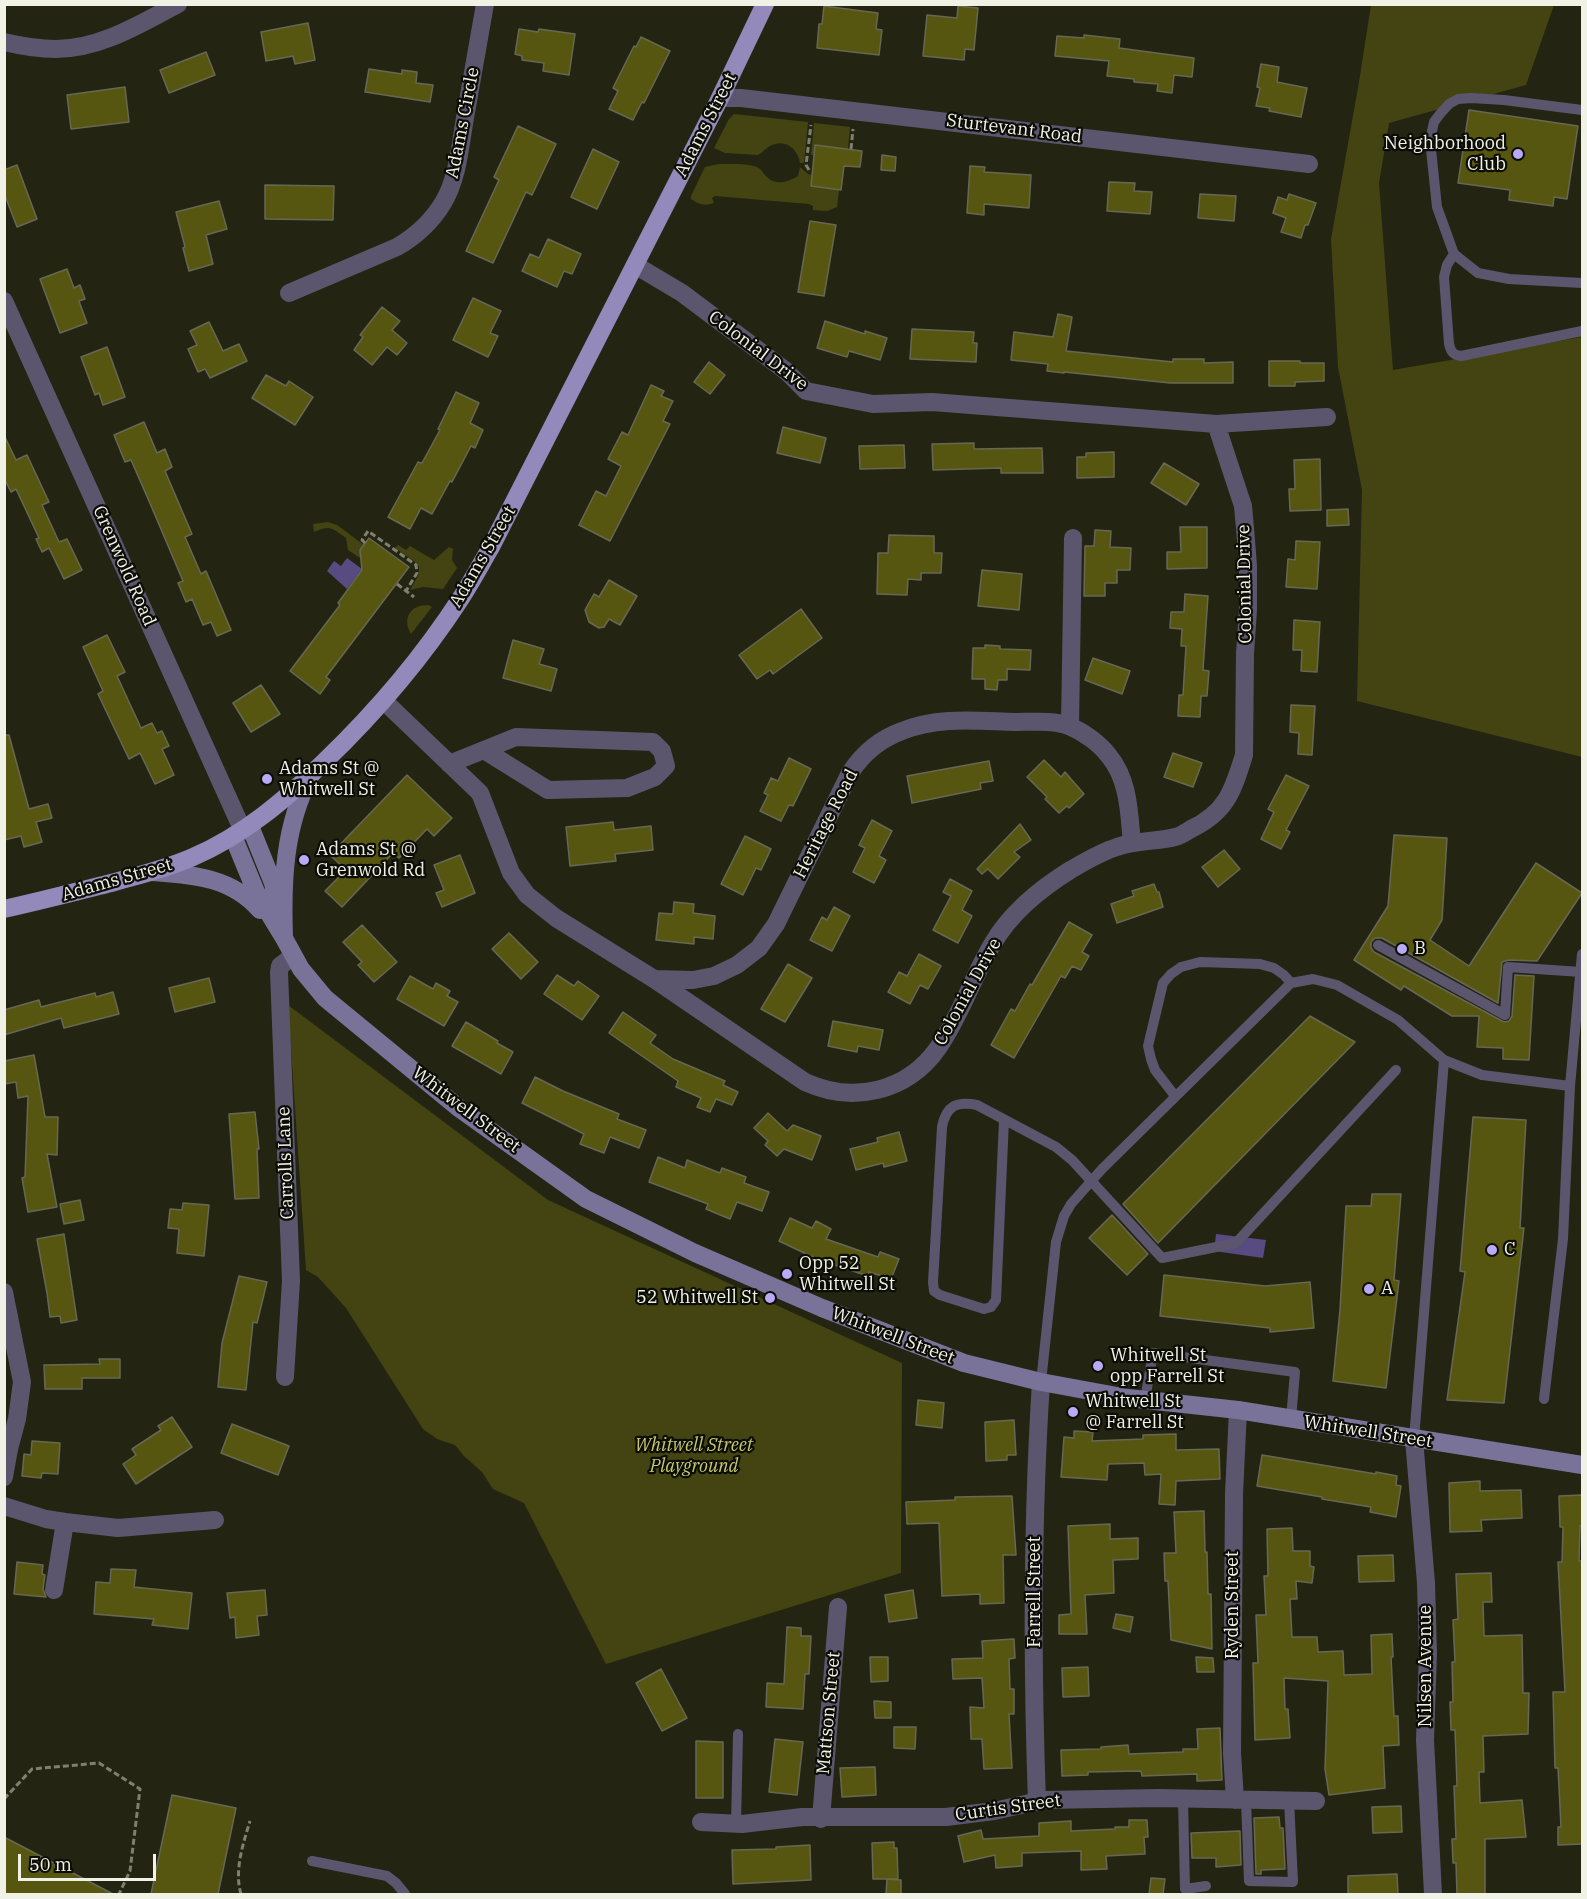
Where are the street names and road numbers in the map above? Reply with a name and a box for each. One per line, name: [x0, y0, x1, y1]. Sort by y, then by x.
street label: Adams Circle: [442, 66, 484, 180]
street label: Adams Street: [671, 69, 741, 181]
street label: Sturtevant Road: [945, 110, 1083, 148]
street label: Colonial Drive: [704, 307, 812, 395]
street label: Adams Street: [445, 502, 521, 612]
street label: Grenwold Road: [88, 503, 160, 629]
street label: Colonial Drive: [1233, 524, 1257, 644]
street label: Heritage Road: [789, 766, 863, 882]
street label: Adams Street: [59, 854, 175, 906]
street label: Colonial Drive: [930, 935, 1006, 1049]
street label: Whitwell Street: [408, 1062, 524, 1158]
street label: Carrolls Lane: [273, 1106, 299, 1220]
street label: Whitwell Street: [829, 1303, 957, 1369]
street label: Whitwell Street: [1302, 1411, 1434, 1453]
street label: Farrell Street: [1024, 1536, 1046, 1648]
street label: Ryden Street: [1222, 1551, 1244, 1659]
street label: Nilsen Avenue: [1415, 1605, 1437, 1727]
street label: Mattson Street: [813, 1651, 845, 1775]
street label: Curtis Street: [954, 1790, 1062, 1826]

